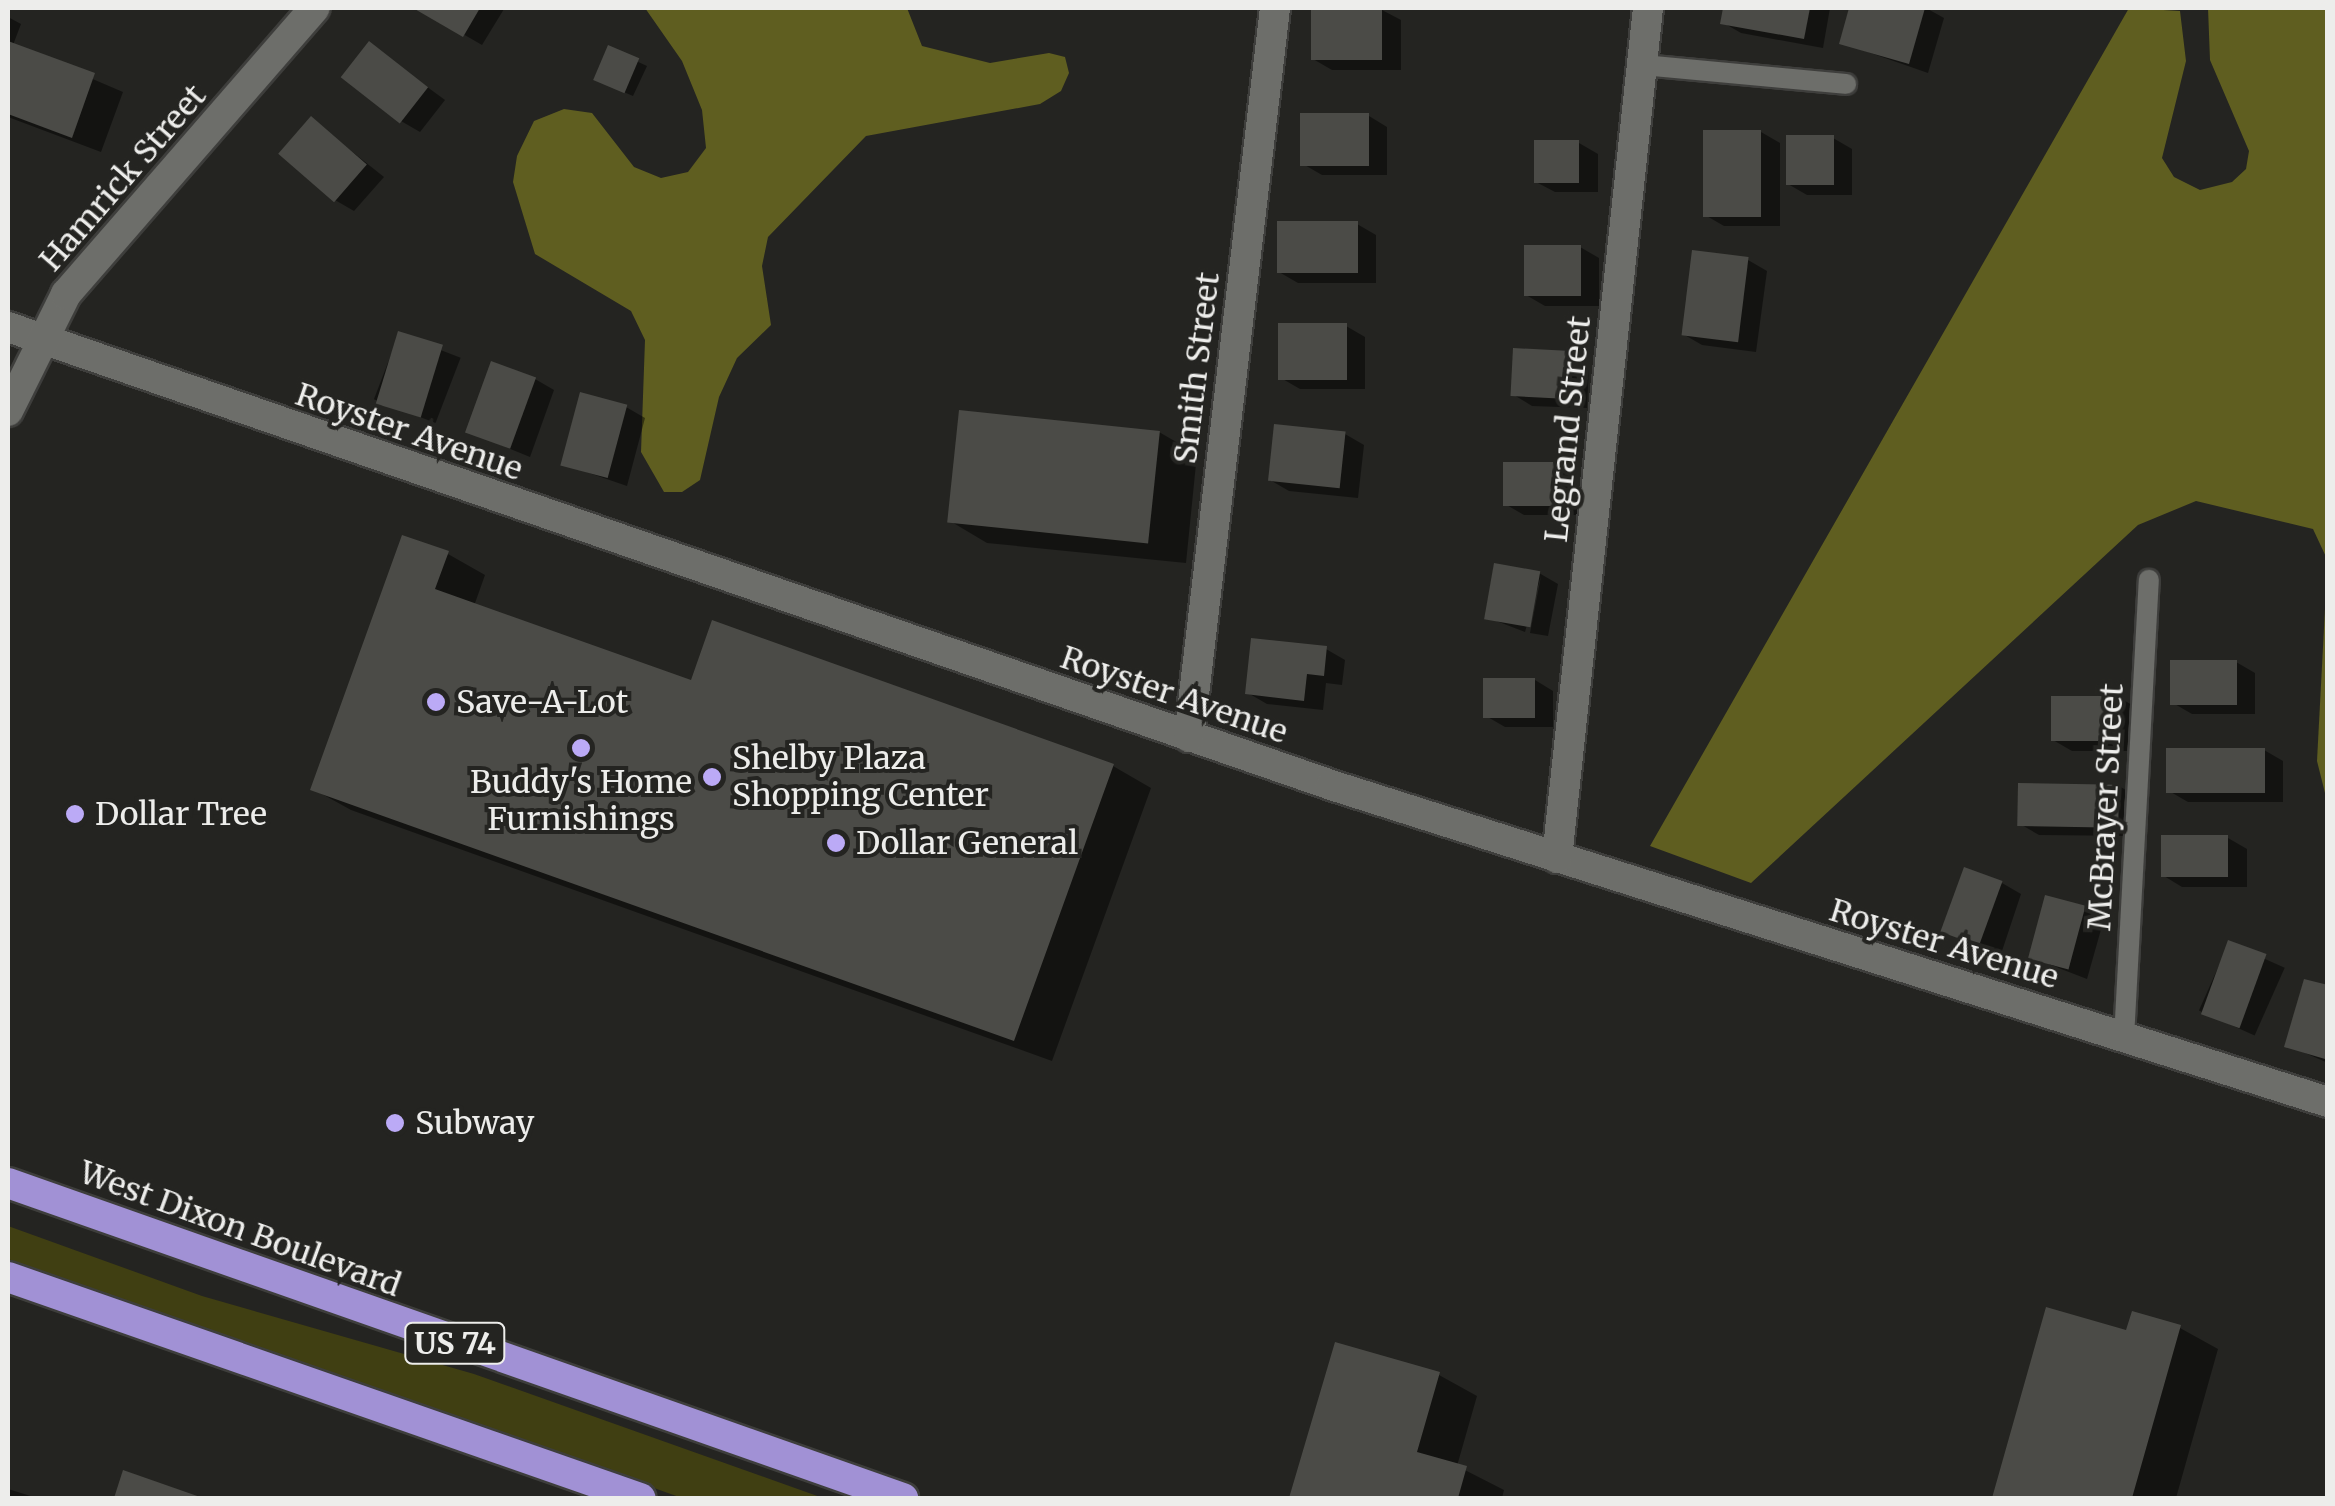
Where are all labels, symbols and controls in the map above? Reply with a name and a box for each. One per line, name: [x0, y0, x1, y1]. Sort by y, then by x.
street label: Hamrick Street: [32, 77, 214, 279]
street label: Smith Street: [1166, 270, 1228, 466]
street label: Legrand Street: [1537, 314, 1599, 544]
street label: Royster Avenue: [291, 375, 527, 489]
street label: Royster Avenue: [1056, 638, 1292, 752]
street label: McBrayer Street: [2080, 682, 2132, 932]
place label: Save-A-Lot: [456, 683, 628, 721]
marker: Save-A-Lot: [425, 691, 447, 713]
marker: Buddy's Home Furnishings: [570, 737, 592, 759]
place label: Shelby Plaza Shopping Center: [732, 740, 989, 815]
place label: Buddy's Home Furnishings: [470, 764, 692, 839]
marker: Shelby Plaza Shopping Center: [701, 766, 723, 788]
place label: Dollar Tree: [95, 795, 267, 833]
marker: Dollar Tree: [64, 803, 86, 825]
place label: Dollar General: [856, 824, 1078, 862]
marker: Dollar General: [825, 832, 847, 854]
street label: Royster Avenue: [1825, 891, 2063, 997]
place label: Subway: [415, 1104, 534, 1142]
marker: Subway: [384, 1112, 406, 1134]
street label: West Dixon Boulevard: [74, 1153, 406, 1305]
road number: US 74: [402, 1318, 508, 1368]

